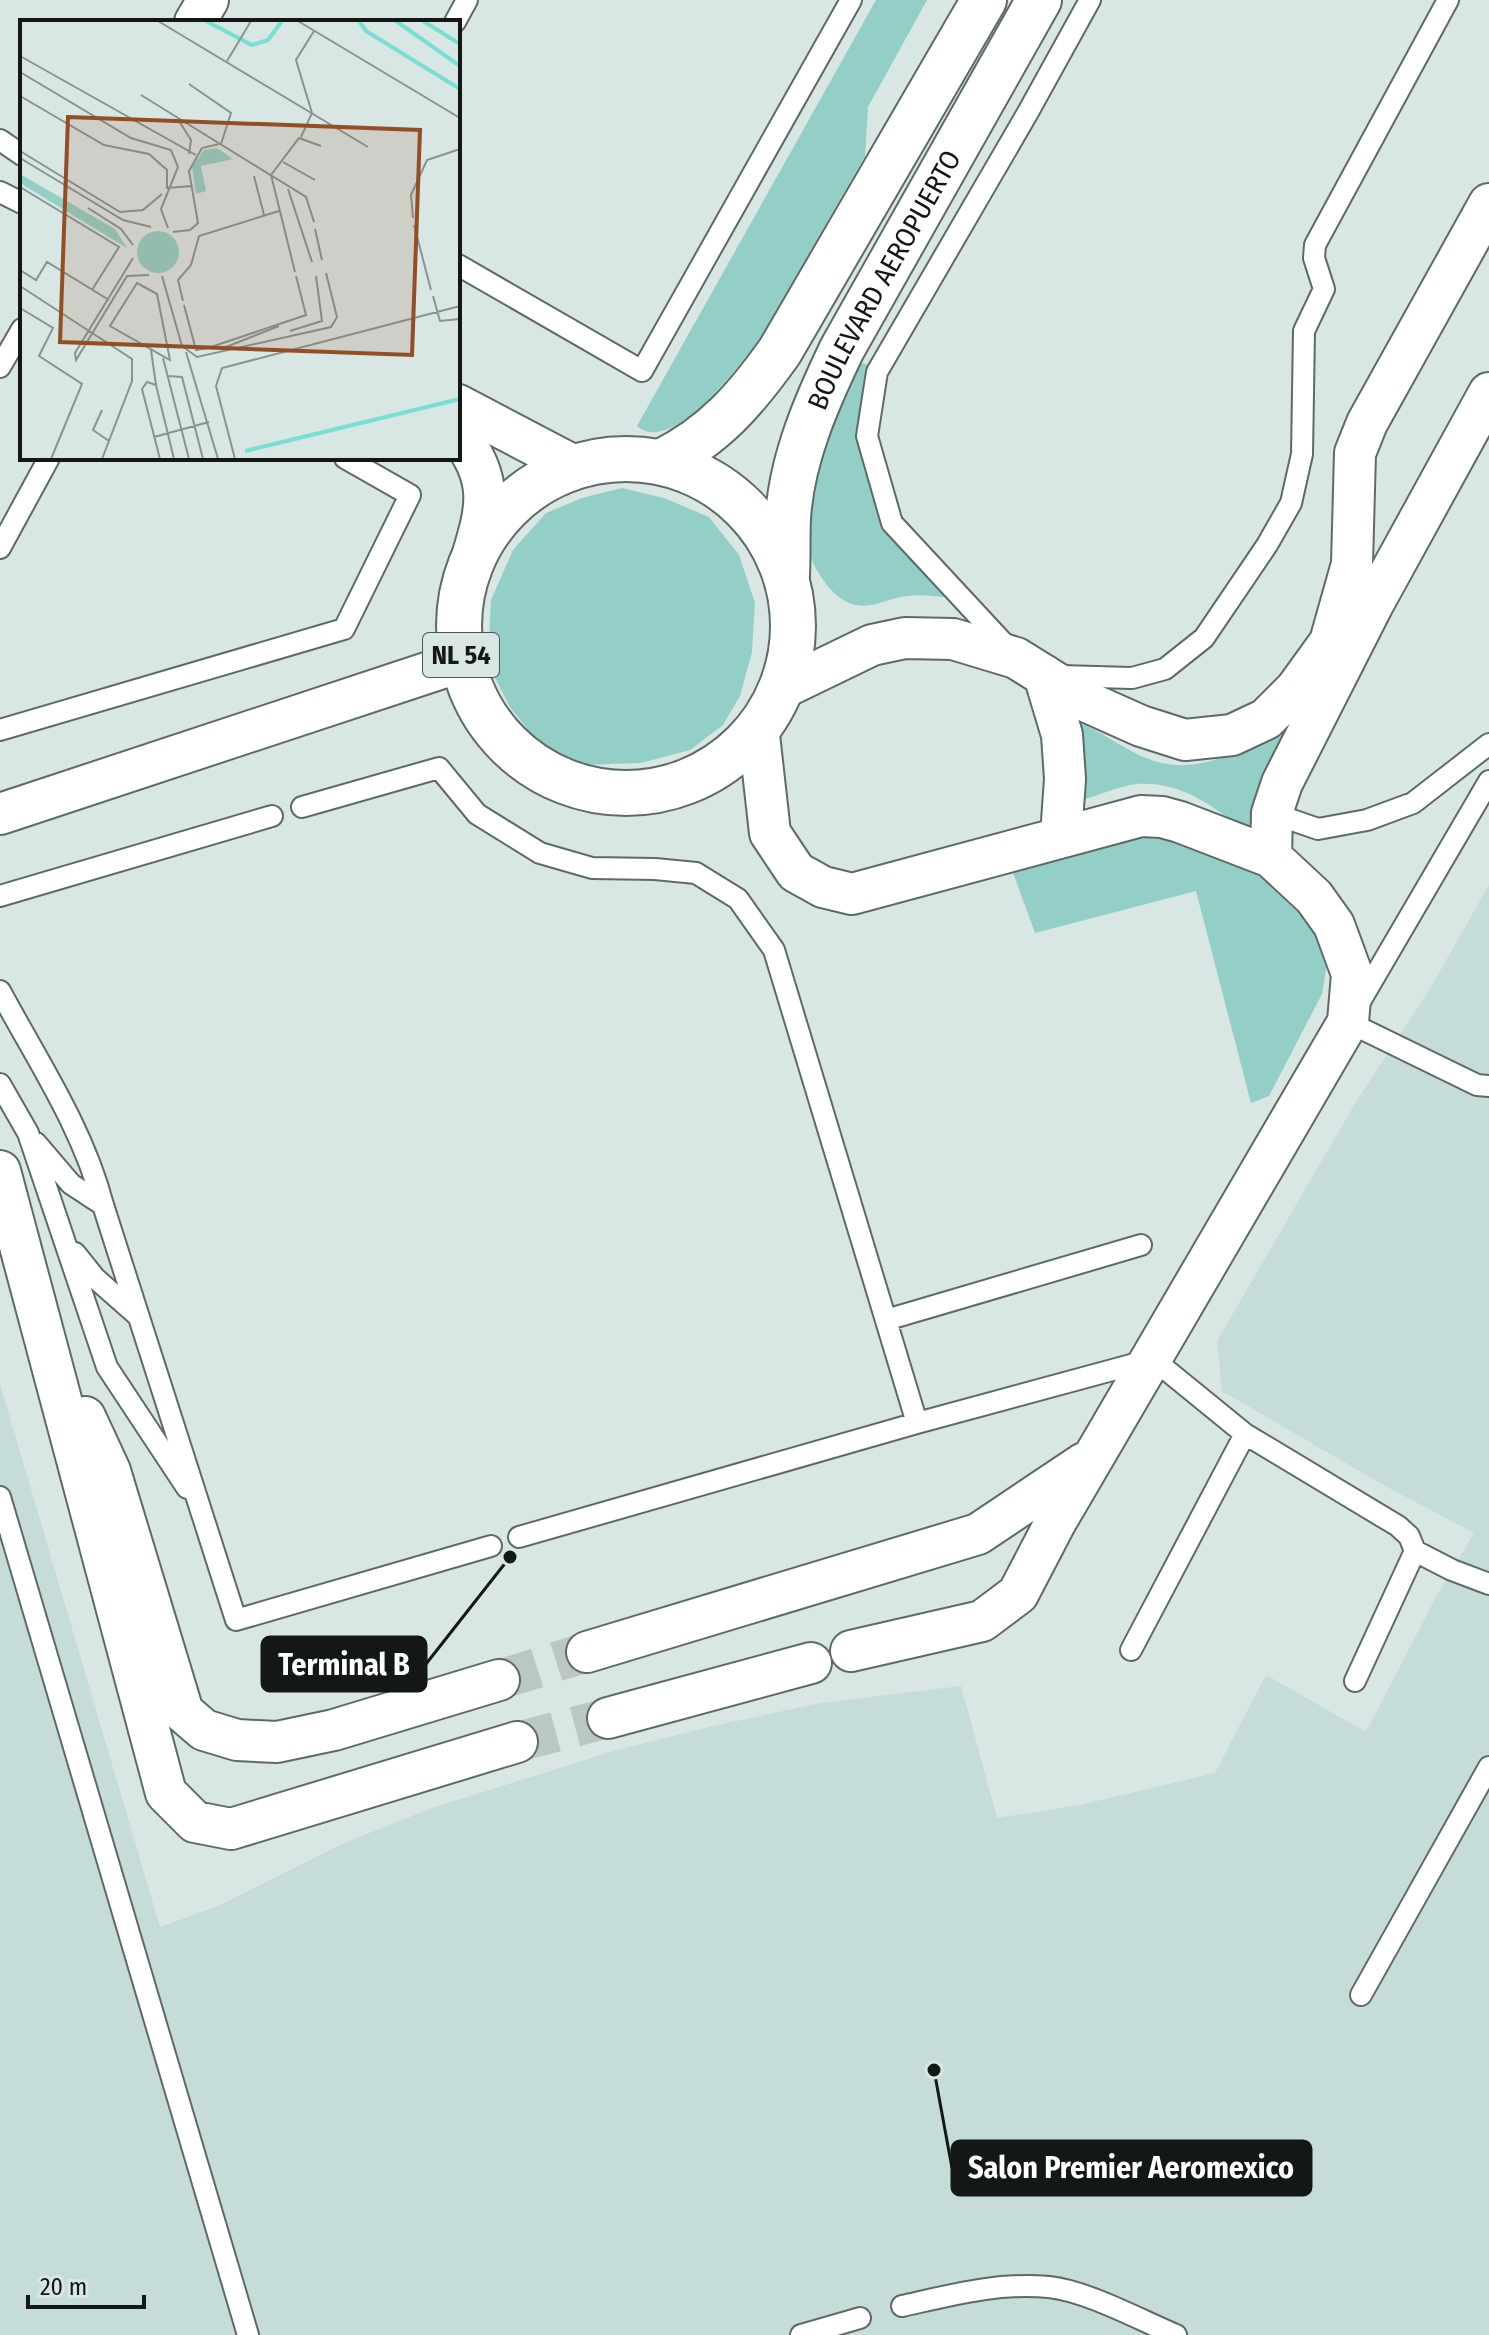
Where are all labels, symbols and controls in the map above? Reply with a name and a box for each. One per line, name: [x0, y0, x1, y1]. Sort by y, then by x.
inset map: [20, 20, 460, 460]
street label: BOULEVARD AEROPUERTO: [801, 144, 968, 415]
road number: NL 54: [423, 633, 499, 677]
callout: Terminal B: [262, 1637, 426, 1691]
text: Terminal B: [278, 1647, 410, 1683]
callout: Salon Premier Aeromexico: [952, 2141, 1311, 2195]
text: Salon Premier Aeromexico: [968, 2150, 1294, 2186]
scale bar: [28, 2259, 144, 2309]
text: 20 m: [40, 2273, 87, 2301]

